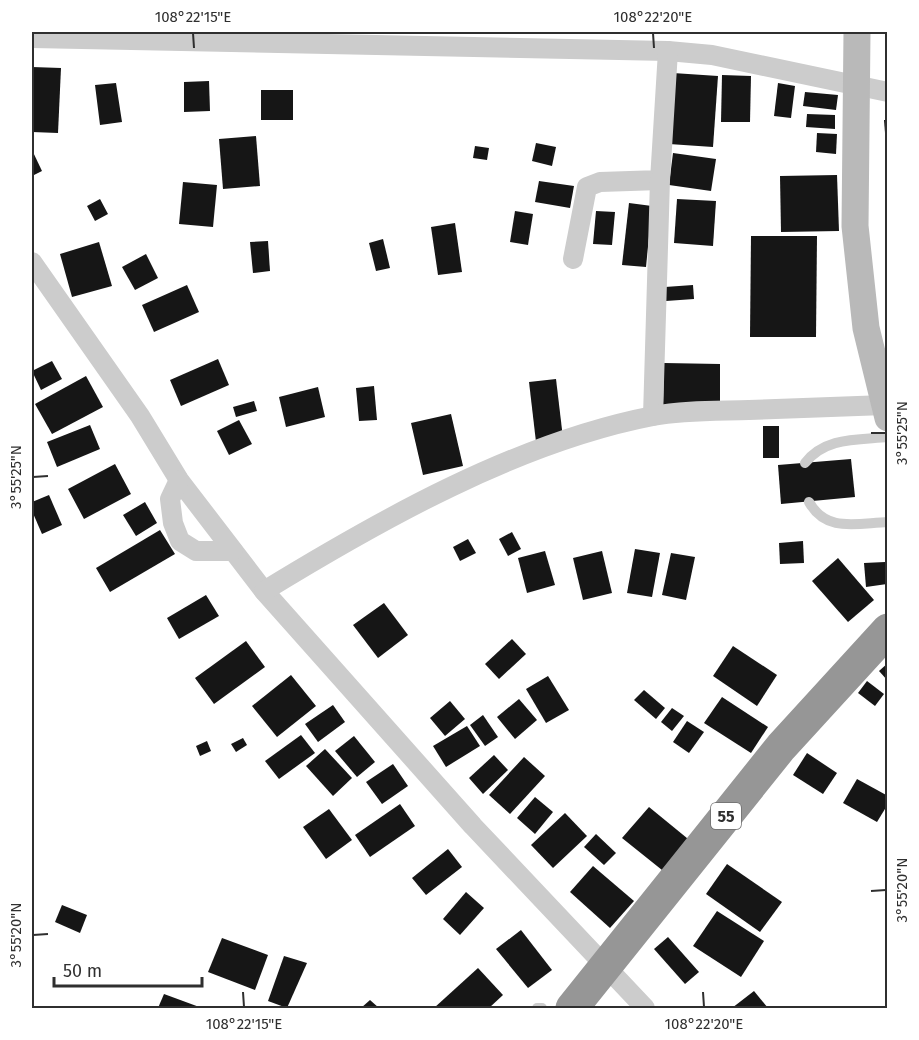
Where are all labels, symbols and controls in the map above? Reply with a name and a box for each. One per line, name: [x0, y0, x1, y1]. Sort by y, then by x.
text: 108°22'15"E: [155, 8, 231, 26]
text: 108°22'20"E: [614, 8, 692, 26]
text: 3°55'25"N: [893, 401, 911, 465]
text: 3°55'25"N: [7, 445, 25, 509]
road number: 55: [711, 803, 741, 829]
text: 3°55'20"N: [893, 858, 911, 923]
text: 3°55'20"N: [7, 903, 25, 968]
scale bar: [54, 950, 202, 988]
text: 50 m: [63, 960, 102, 982]
text: 108°22'15"E: [206, 1015, 282, 1033]
text: 108°22'20"E: [665, 1015, 743, 1033]

